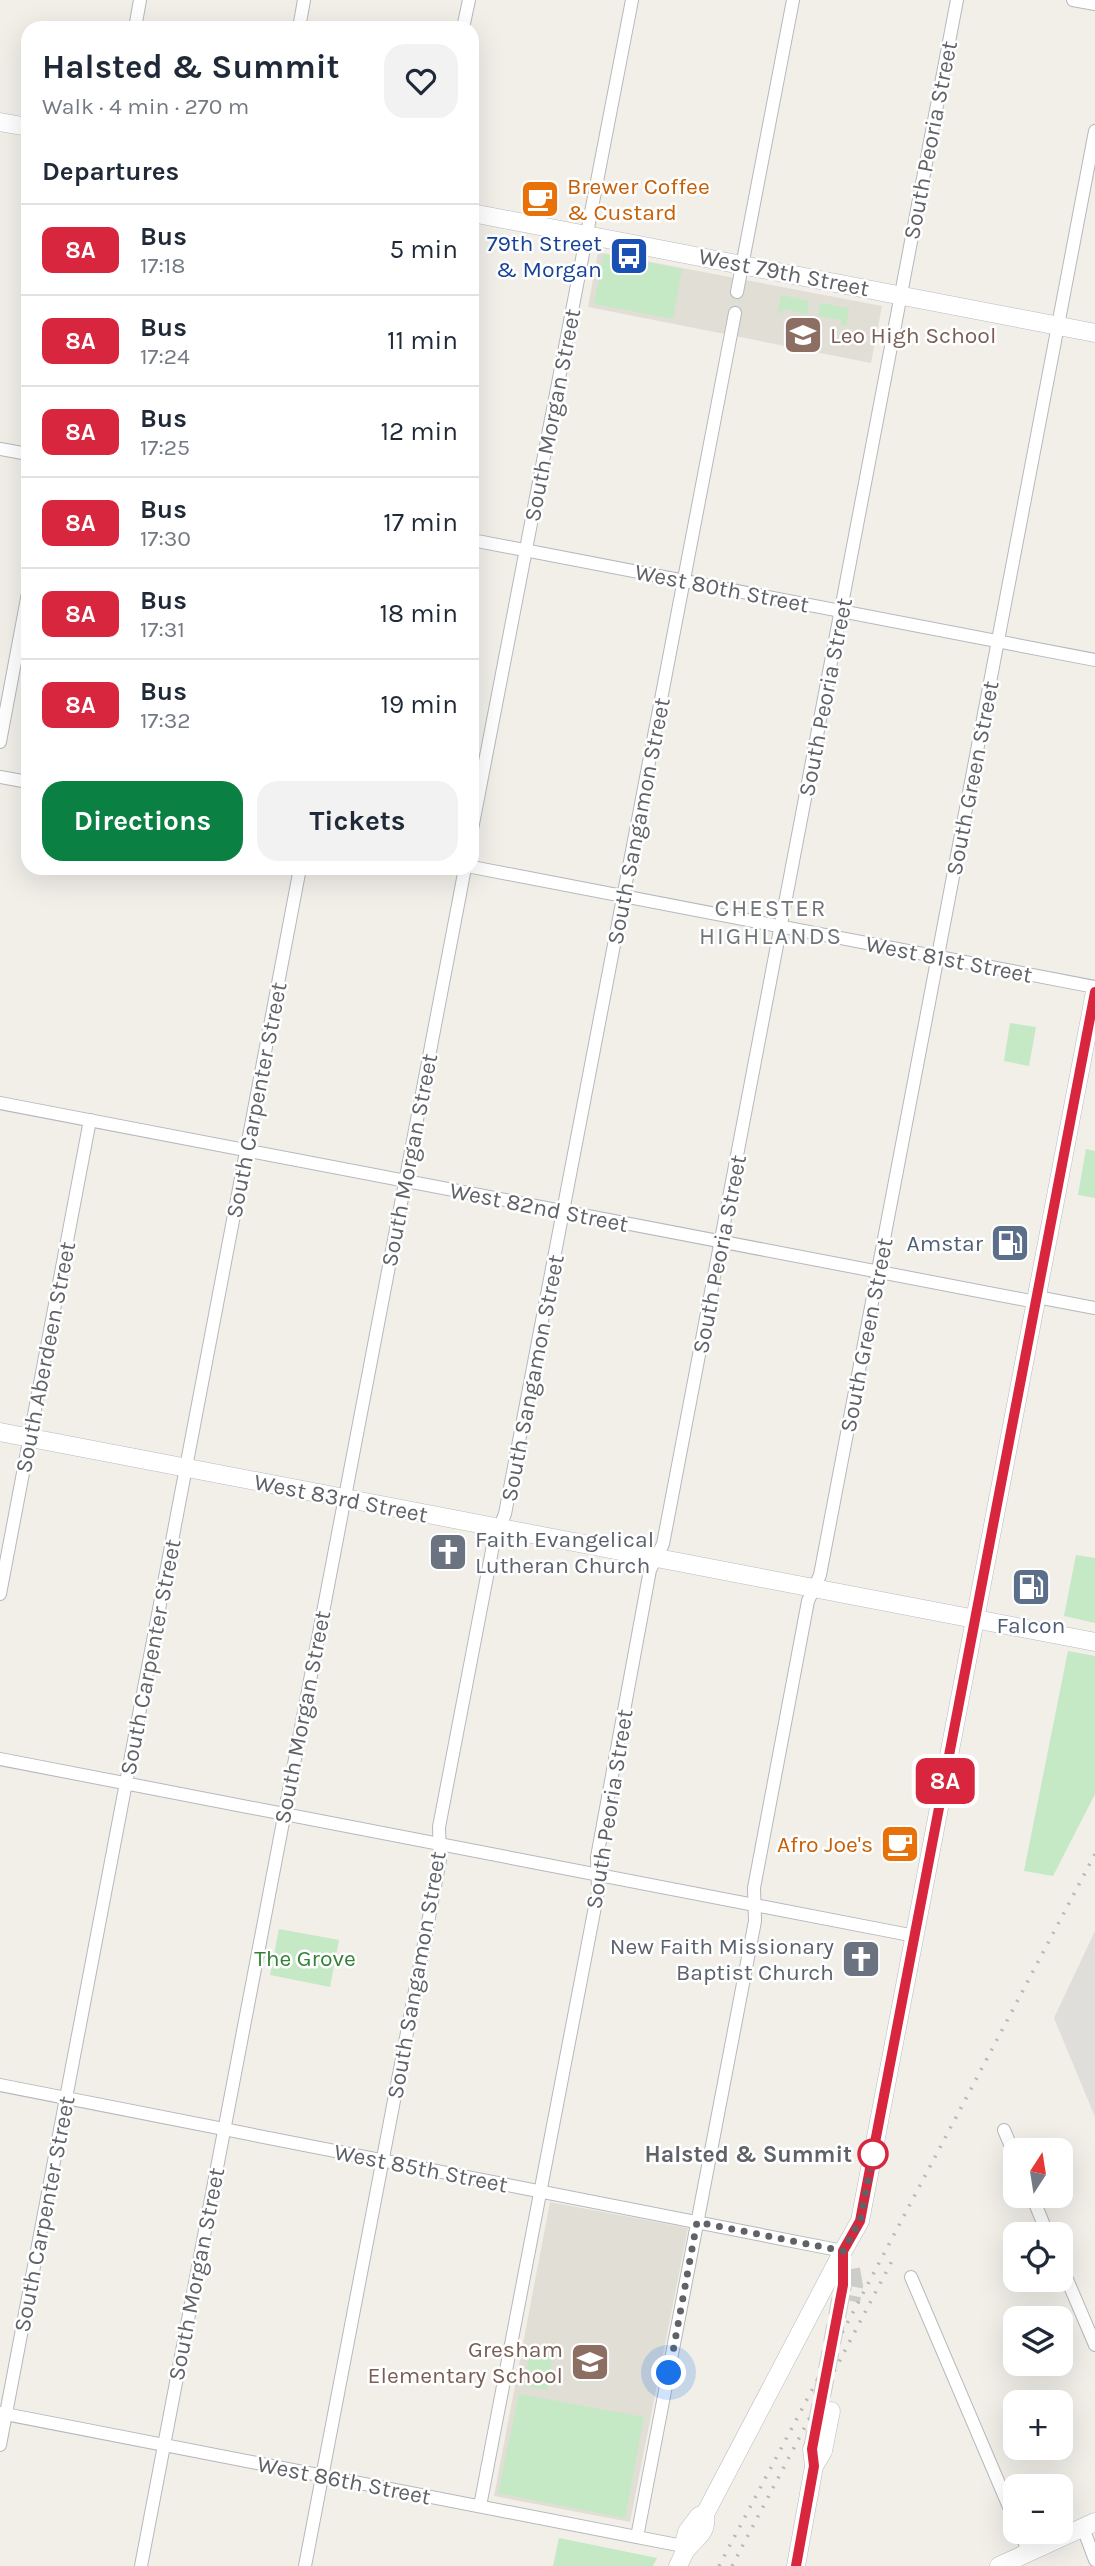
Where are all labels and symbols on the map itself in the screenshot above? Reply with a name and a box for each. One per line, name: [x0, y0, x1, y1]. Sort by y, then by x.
street label: South Peoria Street: [898, 38, 963, 242]
place label: Brewer Coffee & Custard: [567, 173, 710, 226]
cafe icon: Brewer Coffee & Custard: [519, 178, 561, 220]
place label: 79th Street & Morgan: [487, 230, 602, 283]
bus stop icon: 79th Street & Morgan: [608, 235, 650, 277]
street label: West 79th Street: [696, 243, 872, 302]
street label: South Morgan Street: [519, 306, 586, 524]
school or university icon: Leo High School: [782, 314, 824, 356]
place label: Leo High School: [830, 322, 996, 349]
street label: West 80th Street: [633, 558, 812, 619]
street label: South Peoria Street: [793, 595, 858, 799]
street label: South Green Street: [940, 678, 1005, 878]
street label: South Sangamon Street: [601, 695, 676, 947]
district label: CHESTER HIGHLANDS: [699, 894, 843, 950]
street label: West 81st Street: [863, 930, 1035, 989]
street label: South Carpenter Street: [220, 979, 293, 1220]
street label: South Morgan Street: [376, 1051, 443, 1269]
street label: South Peoria Street: [687, 1152, 752, 1356]
street label: West 82nd Street: [447, 1177, 631, 1238]
fuel station icon: Amstar: [989, 1222, 1031, 1264]
place label: Amstar: [907, 1230, 984, 1257]
street label: South Green Street: [834, 1235, 899, 1435]
street label: South Aberdeen Street: [10, 1239, 81, 1475]
street label: South Sangamon Street: [495, 1252, 570, 1504]
street label: West 83rd Street: [252, 1468, 430, 1529]
place label: Faith Evangelical Lutheran Church: [475, 1526, 654, 1579]
church icon: Faith Evangelical Lutheran Church: [427, 1531, 469, 1573]
street label: South Carpenter Street: [114, 1536, 187, 1777]
fuel station icon: Falcon: [1010, 1566, 1052, 1608]
street label: South Morgan Street: [269, 1608, 336, 1826]
place label: Falcon: [997, 1612, 1065, 1639]
street label: South Peoria Street: [580, 1707, 639, 1911]
line badge: 8A: [914, 1758, 976, 1804]
cafe icon: Afro Joe's: [879, 1823, 921, 1865]
place label: Afro Joe's: [777, 1831, 873, 1858]
street label: South Sangamon Street: [381, 1849, 452, 2101]
place label: New Faith Missionary Baptist Church: [610, 1933, 834, 1986]
church icon: New Faith Missionary Baptist Church: [840, 1938, 882, 1980]
park label: The Grove: [254, 1945, 356, 1972]
street label: South Carpenter Street: [8, 2093, 81, 2334]
street label: West 85th Street: [332, 2138, 510, 2199]
north arrow: [1003, 2138, 1073, 2208]
marker: Halsted & Summit: [858, 2139, 888, 2169]
place label: Halsted & Summit: [645, 2141, 852, 2168]
street label: South Morgan Street: [163, 2165, 230, 2383]
place label: Gresham Elementary School: [368, 2336, 563, 2389]
school or university icon: Gresham Elementary School: [569, 2341, 611, 2383]
your location: [651, 2355, 686, 2390]
street label: West 86th Street: [255, 2450, 433, 2511]

